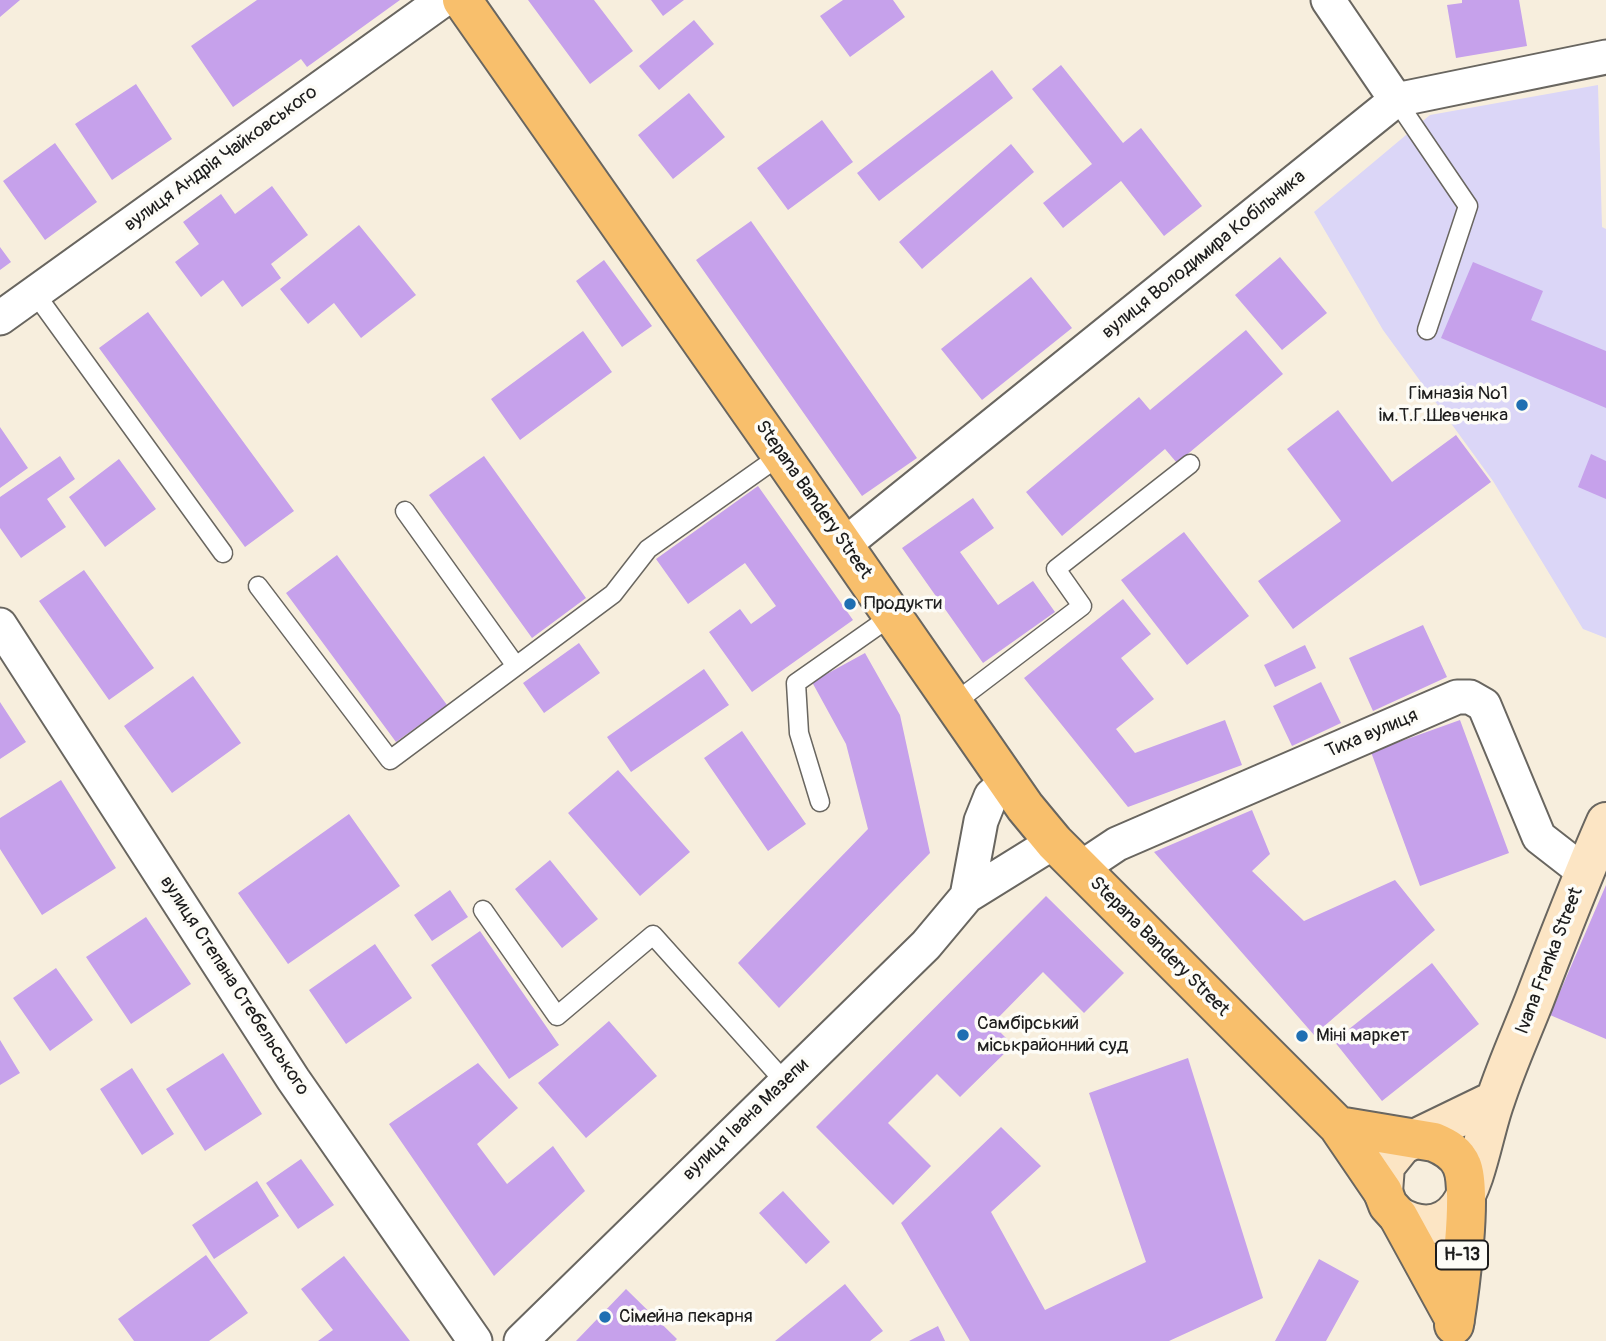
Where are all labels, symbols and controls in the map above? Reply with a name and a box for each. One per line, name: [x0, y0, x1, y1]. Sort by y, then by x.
street label: вулиця Андрія Чайковського: [120, 81, 322, 237]
street label: вулиця Володимира Кобільника: [1098, 166, 1310, 344]
place label: Гімназія №1 ім.Т.Г.Шевченка: [1379, 383, 1508, 427]
marker: Гімназія №1 ім.Т.Г.Шевченка: [1514, 397, 1530, 413]
street label: Stepana Bandery Street: [750, 416, 876, 584]
place label: Продукти: [864, 593, 942, 615]
marker: Продукти: [842, 596, 858, 612]
street label: Тиха вулиця: [1322, 704, 1422, 764]
street label: вулиця Степана Стебельського: [154, 872, 314, 1100]
street label: Stepana Bandery Street: [1084, 872, 1234, 1022]
street label: Ivana Franka Street: [1511, 884, 1589, 1038]
place label: Самбірський міськрайонний суд: [977, 1013, 1128, 1057]
place label: Міні маркет: [1316, 1025, 1409, 1047]
marker: Самбірський міськрайонний суд: [955, 1027, 971, 1043]
marker: Міні маркет: [1294, 1028, 1310, 1044]
street label: вулиця Івана Мазепи: [678, 1054, 814, 1186]
road number: Н-13: [1436, 1240, 1488, 1270]
place label: Сімейна пекарня: [619, 1306, 753, 1328]
marker: Сімейна пекарня: [597, 1309, 613, 1325]

